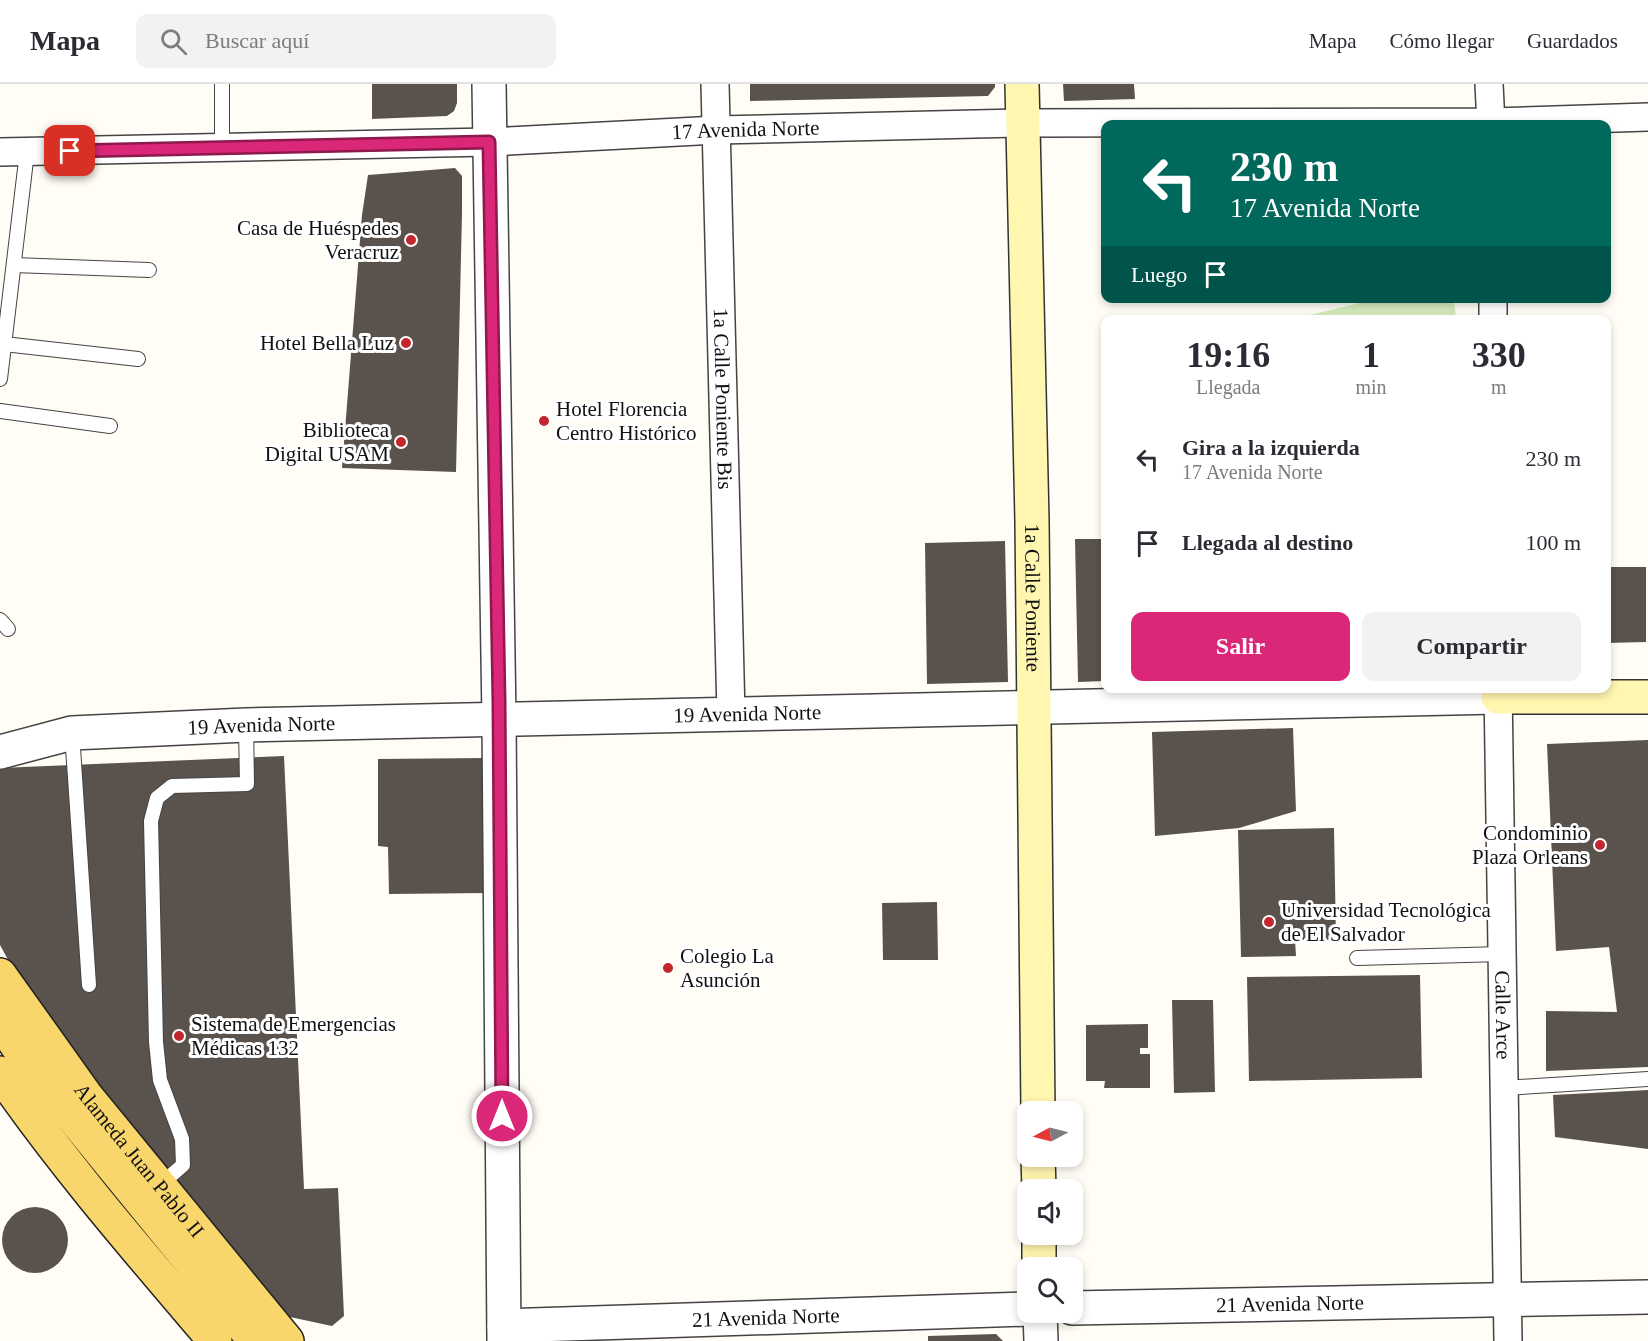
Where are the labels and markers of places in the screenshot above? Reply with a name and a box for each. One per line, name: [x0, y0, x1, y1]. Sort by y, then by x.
pin: [44, 125, 95, 176]
place label: Casa de Huéspedes Veracruz: [237, 216, 399, 264]
marker: Casa de Huéspedes Veracruz: [404, 233, 418, 247]
place label: Hotel Bella Luz: [260, 331, 394, 355]
marker: Hotel Bella Luz: [399, 336, 413, 350]
place label: Hotel Florencia Centro Histórico: [556, 397, 697, 445]
marker: Hotel Florencia Centro Histórico: [537, 414, 551, 428]
place label: Biblioteca Digital USAM: [265, 418, 390, 466]
marker: Biblioteca Digital USAM: [394, 435, 408, 449]
place label: Condominio Plaza Orleans: [1472, 821, 1588, 869]
marker: Condominio Plaza Orleans: [1593, 838, 1607, 852]
place label: Universidad Tecnológica de El Salvador: [1281, 898, 1492, 946]
marker: Universidad Tecnológica de El Salvador: [1262, 915, 1276, 929]
place label: Colegio La Asunción: [680, 944, 775, 992]
marker: Colegio La Asunción: [661, 961, 675, 975]
place label: Sistema de Emergencias Médicas 132: [191, 1012, 396, 1060]
marker: Sistema de Emergencias Médicas 132: [172, 1029, 186, 1043]

